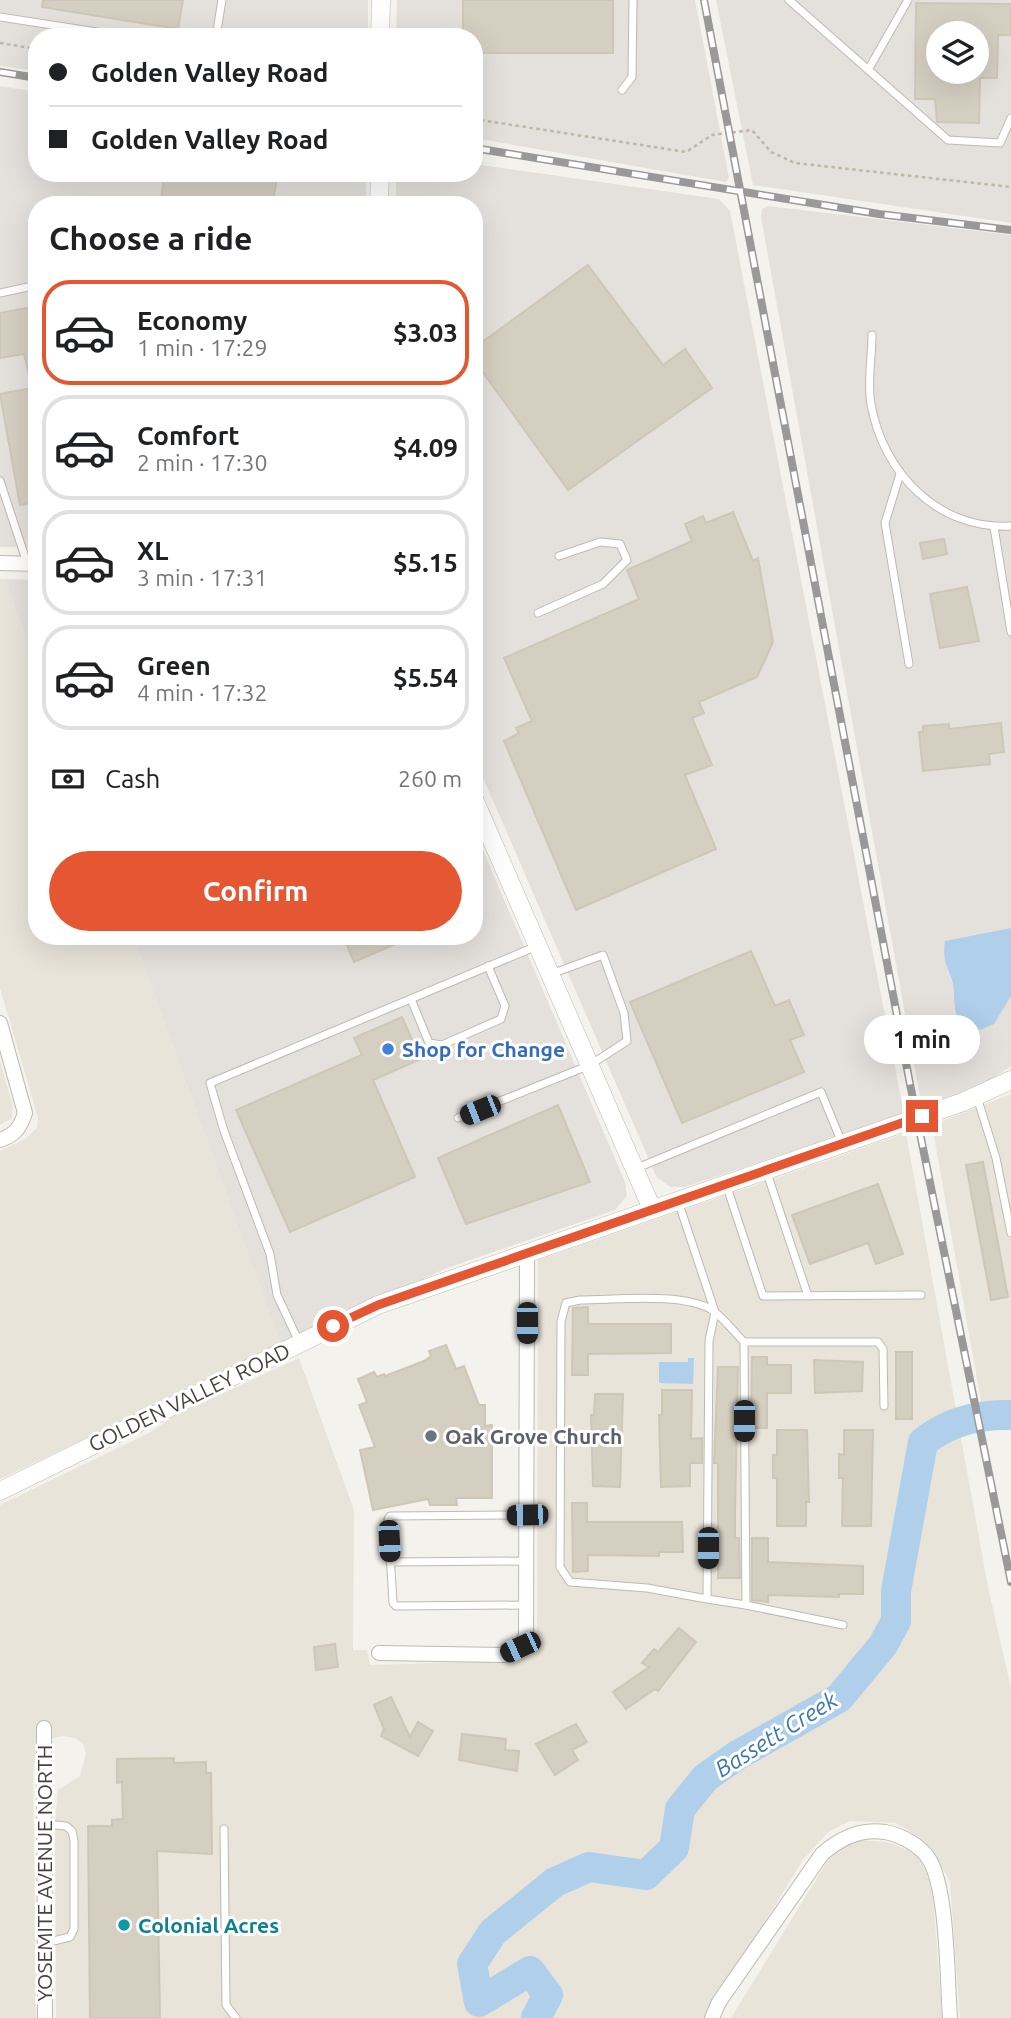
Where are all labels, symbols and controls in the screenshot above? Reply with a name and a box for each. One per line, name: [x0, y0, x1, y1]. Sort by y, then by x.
map controls: [926, 21, 989, 84]
button: layers: [926, 21, 989, 84]
text: Golden Valley Road: [91, 58, 328, 87]
text: Golden Valley Road: [91, 125, 328, 154]
text: Choose a ride: [49, 220, 252, 256]
icon: car: [53, 301, 116, 364]
text: Economy: [137, 306, 247, 335]
text: $3.03: [393, 318, 458, 347]
text: 1 min · 17:29: [137, 335, 268, 360]
icon: car: [53, 416, 116, 479]
text: Comfort: [137, 421, 240, 450]
text: $4.09: [393, 433, 458, 462]
text: 2 min · 17:30: [137, 450, 268, 475]
icon: car: [53, 531, 116, 594]
text: XL: [137, 536, 168, 565]
text: $5.15: [393, 548, 458, 577]
text: 3 min · 17:31: [137, 565, 268, 590]
icon: car: [53, 646, 116, 709]
text: Green: [137, 651, 211, 680]
text: $5.54: [393, 663, 458, 692]
text: 4 min · 17:32: [137, 680, 268, 705]
icon: cash: [49, 760, 87, 798]
text: Cash: [105, 764, 160, 793]
text: 260 m: [398, 766, 462, 791]
button: Confirm: [49, 851, 462, 931]
callout: 1 min: [864, 1014, 980, 1064]
text: 1 min: [893, 1027, 951, 1052]
place label: Shop for Change: [402, 1037, 565, 1061]
marker: Shop for Change: [380, 1041, 396, 1057]
car: [457, 1092, 504, 1128]
route end: [906, 1100, 938, 1132]
car: [517, 1302, 538, 1344]
route start: [317, 1310, 349, 1342]
street label: GOLDEN VALLEY ROAD: [84, 1338, 294, 1456]
car: [734, 1400, 755, 1442]
place label: Oak Grove Church: [445, 1424, 622, 1448]
marker: Oak Grove Church: [423, 1428, 439, 1444]
car: [506, 1504, 549, 1526]
car: [378, 1519, 401, 1563]
car: [698, 1527, 719, 1569]
car: [497, 1629, 544, 1665]
water label: Bassett Creek: [710, 1686, 842, 1781]
street label: YOSEMITE AVENUE NORTH: [32, 1745, 56, 2001]
place label: Colonial Acres: [138, 1913, 279, 1937]
marker: Colonial Acres: [116, 1917, 132, 1933]

